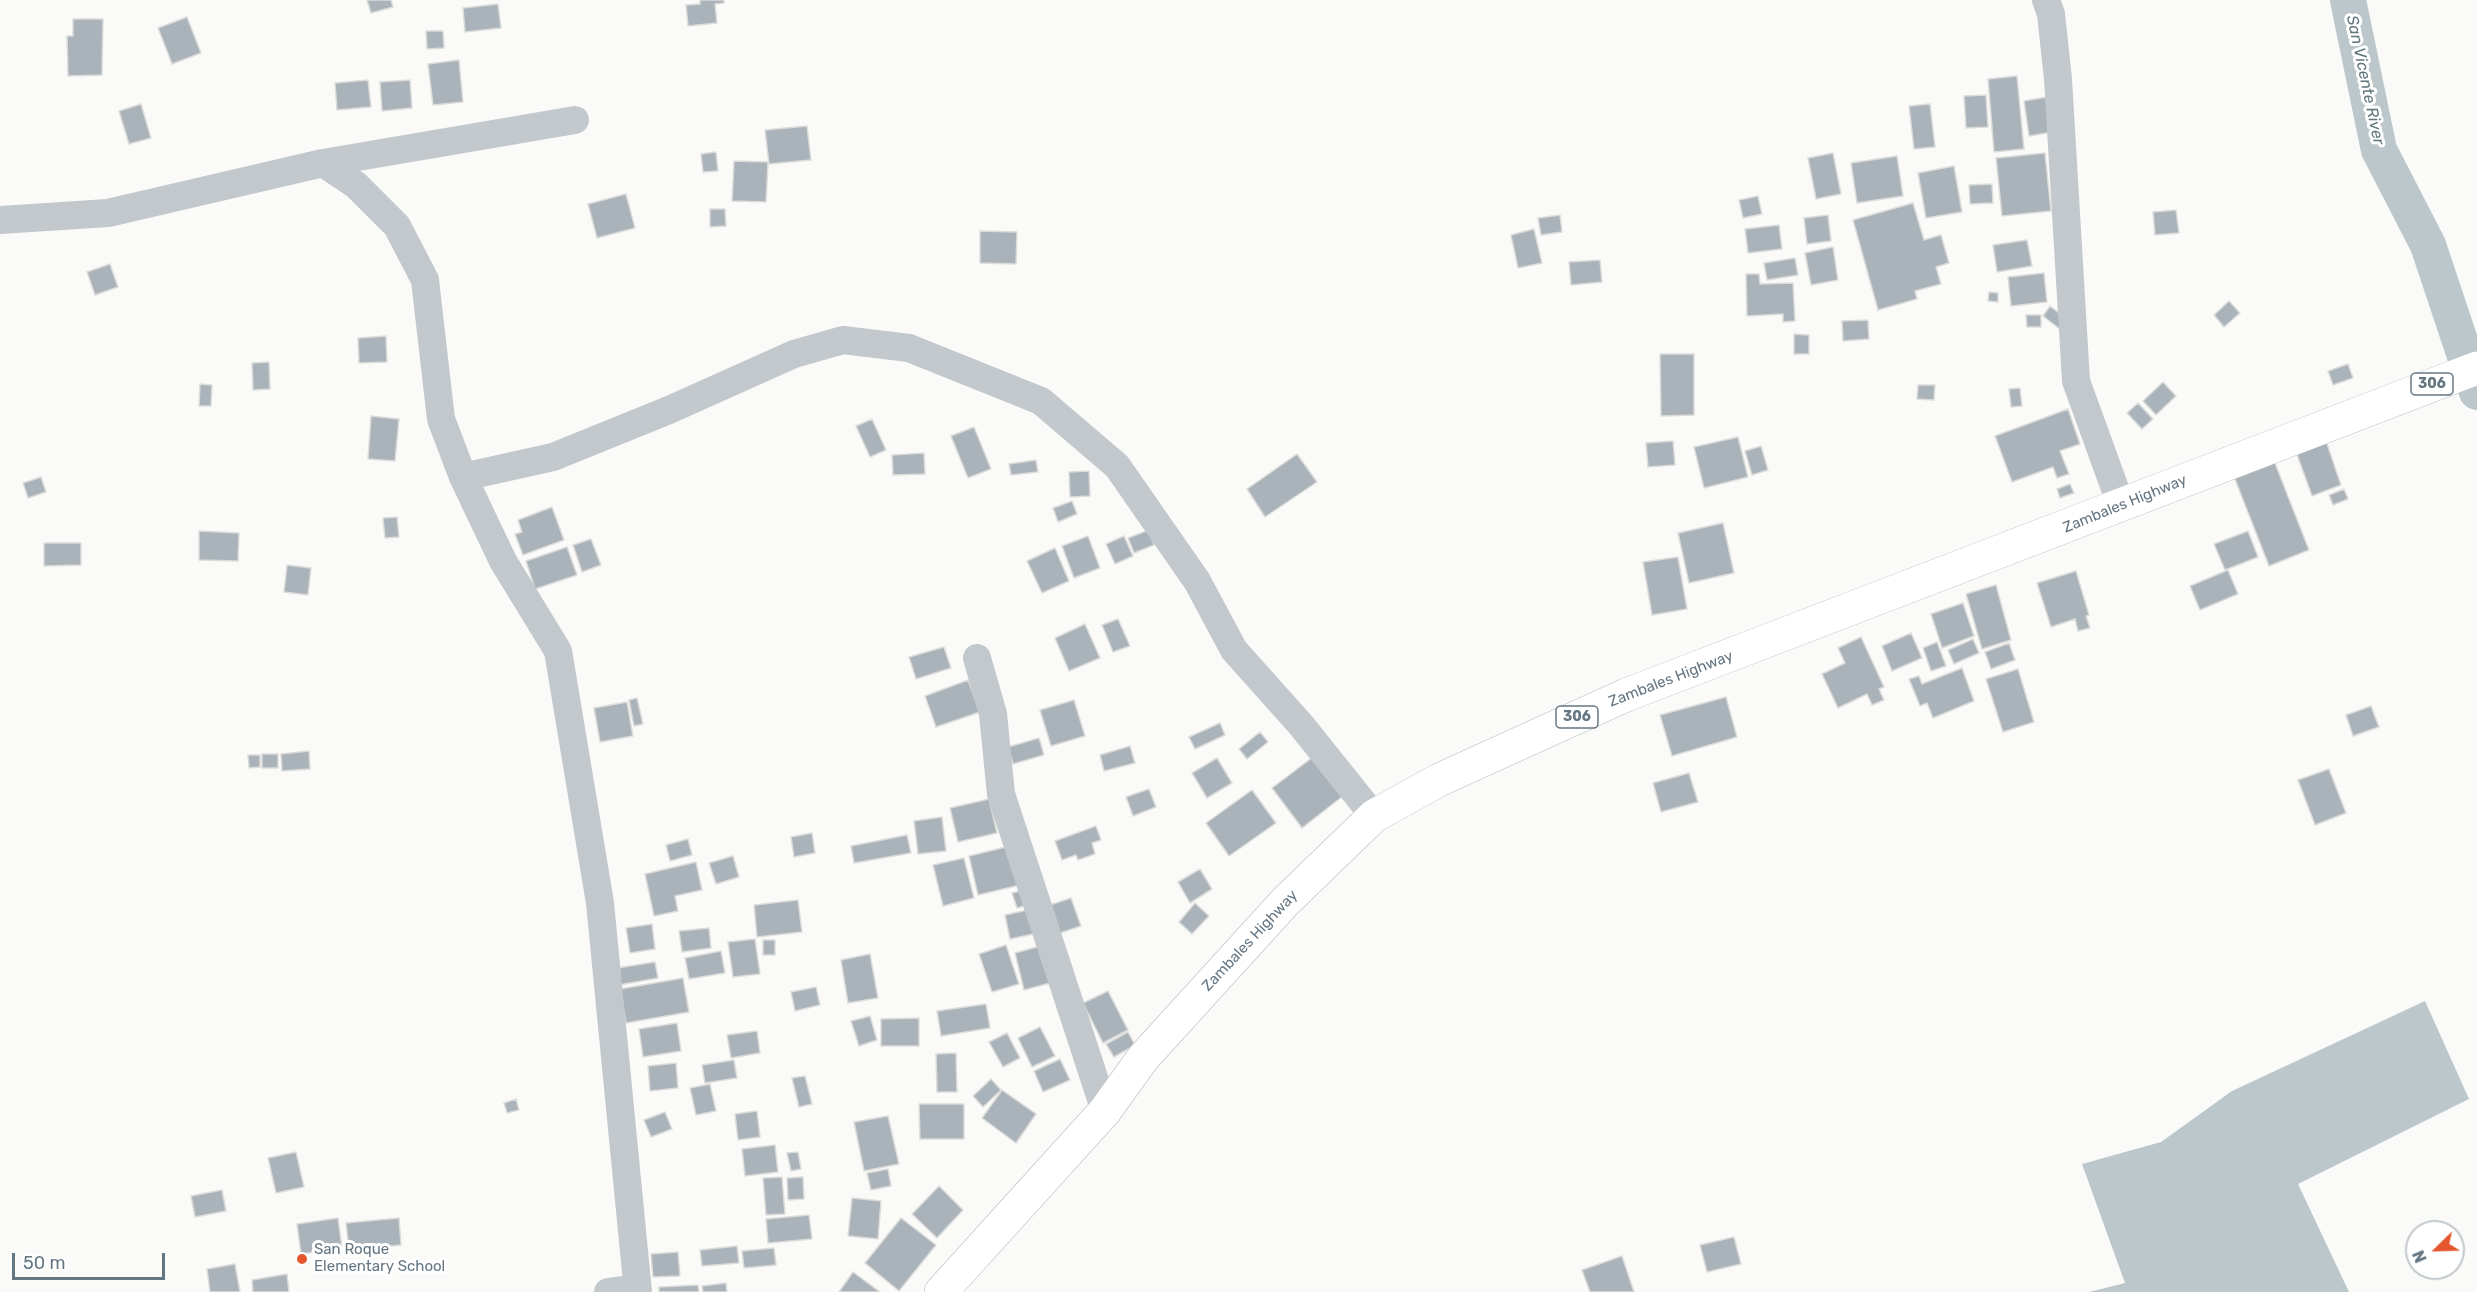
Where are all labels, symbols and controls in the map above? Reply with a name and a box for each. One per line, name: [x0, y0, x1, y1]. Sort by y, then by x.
water label: San Vicente River: [2342, 14, 2388, 146]
road number: 306: [2411, 373, 2453, 395]
street label: Zambales Highway: [2061, 471, 2189, 537]
street label: Zambales Highway: [1606, 647, 1736, 711]
road number: 306: [1556, 706, 1598, 728]
street label: Zambales Highway: [1199, 887, 1301, 995]
north arrow: [2405, 1220, 2465, 1280]
scale bar: [15, 1241, 168, 1279]
place label: San Roque Elementary School: [314, 1241, 445, 1276]
text: N: [2409, 1247, 2431, 1265]
text: 50 m: [23, 1252, 66, 1274]
marker: San Roque Elementary School: [295, 1252, 309, 1266]

